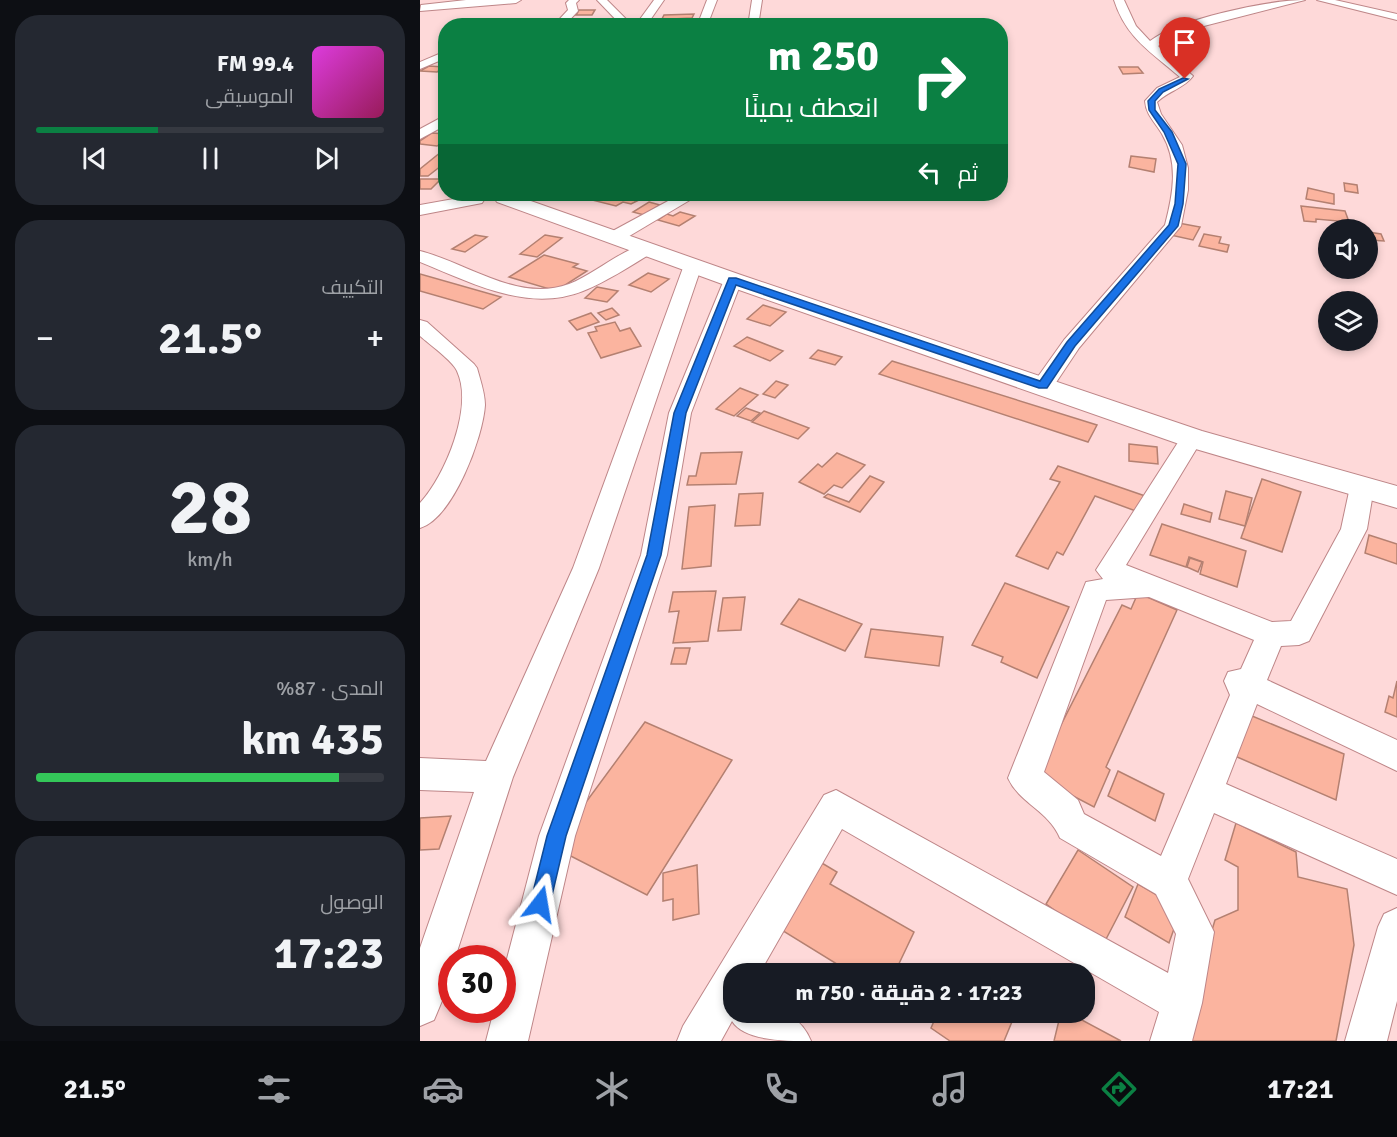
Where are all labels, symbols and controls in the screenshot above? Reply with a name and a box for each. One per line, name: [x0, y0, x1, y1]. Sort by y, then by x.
pin: [1159, 17, 1210, 79]
icon: arrive: [1168, 26, 1201, 59]
text: 250 m: [768, 31, 879, 82]
icon: right: [900, 42, 978, 120]
text: 99.4 FM: [217, 50, 294, 77]
text: الموسيقى: [205, 84, 294, 109]
text: انعطف يمينًا: [743, 92, 879, 125]
icon: previous: [78, 142, 111, 175]
icon: pause: [194, 142, 227, 175]
icon: next: [310, 142, 343, 175]
icon: left: [913, 156, 946, 189]
text: ثم: [958, 160, 978, 187]
map controls: [1318, 219, 1378, 351]
button: sound: [1318, 219, 1378, 279]
text: التكييف: [321, 275, 384, 300]
button: layers: [1318, 291, 1378, 351]
text: 21.5°: [158, 311, 262, 366]
text: −: [36, 318, 54, 359]
text: +: [366, 318, 384, 359]
text: 28: [168, 460, 252, 556]
text: km/h: [187, 547, 233, 572]
text: المدى · 87%: [276, 676, 384, 701]
text: 435 km: [241, 712, 384, 767]
position arrow: [508, 872, 572, 936]
text: الوصول: [320, 890, 384, 915]
text: 17:23: [274, 926, 384, 981]
speed limit sign: 30: [438, 945, 516, 1023]
text: 17:23 · 2 دقيقة · 750 m: [796, 979, 1022, 1006]
icon: filters: [253, 1068, 295, 1110]
icon: car: [422, 1068, 464, 1110]
icon: climate: [591, 1068, 633, 1110]
icon: phone: [760, 1068, 802, 1110]
icon: music: [929, 1068, 971, 1110]
icon: directions: [1098, 1068, 1140, 1110]
text: 21.5°: [64, 1073, 126, 1106]
text: 17:21: [1267, 1073, 1333, 1106]

